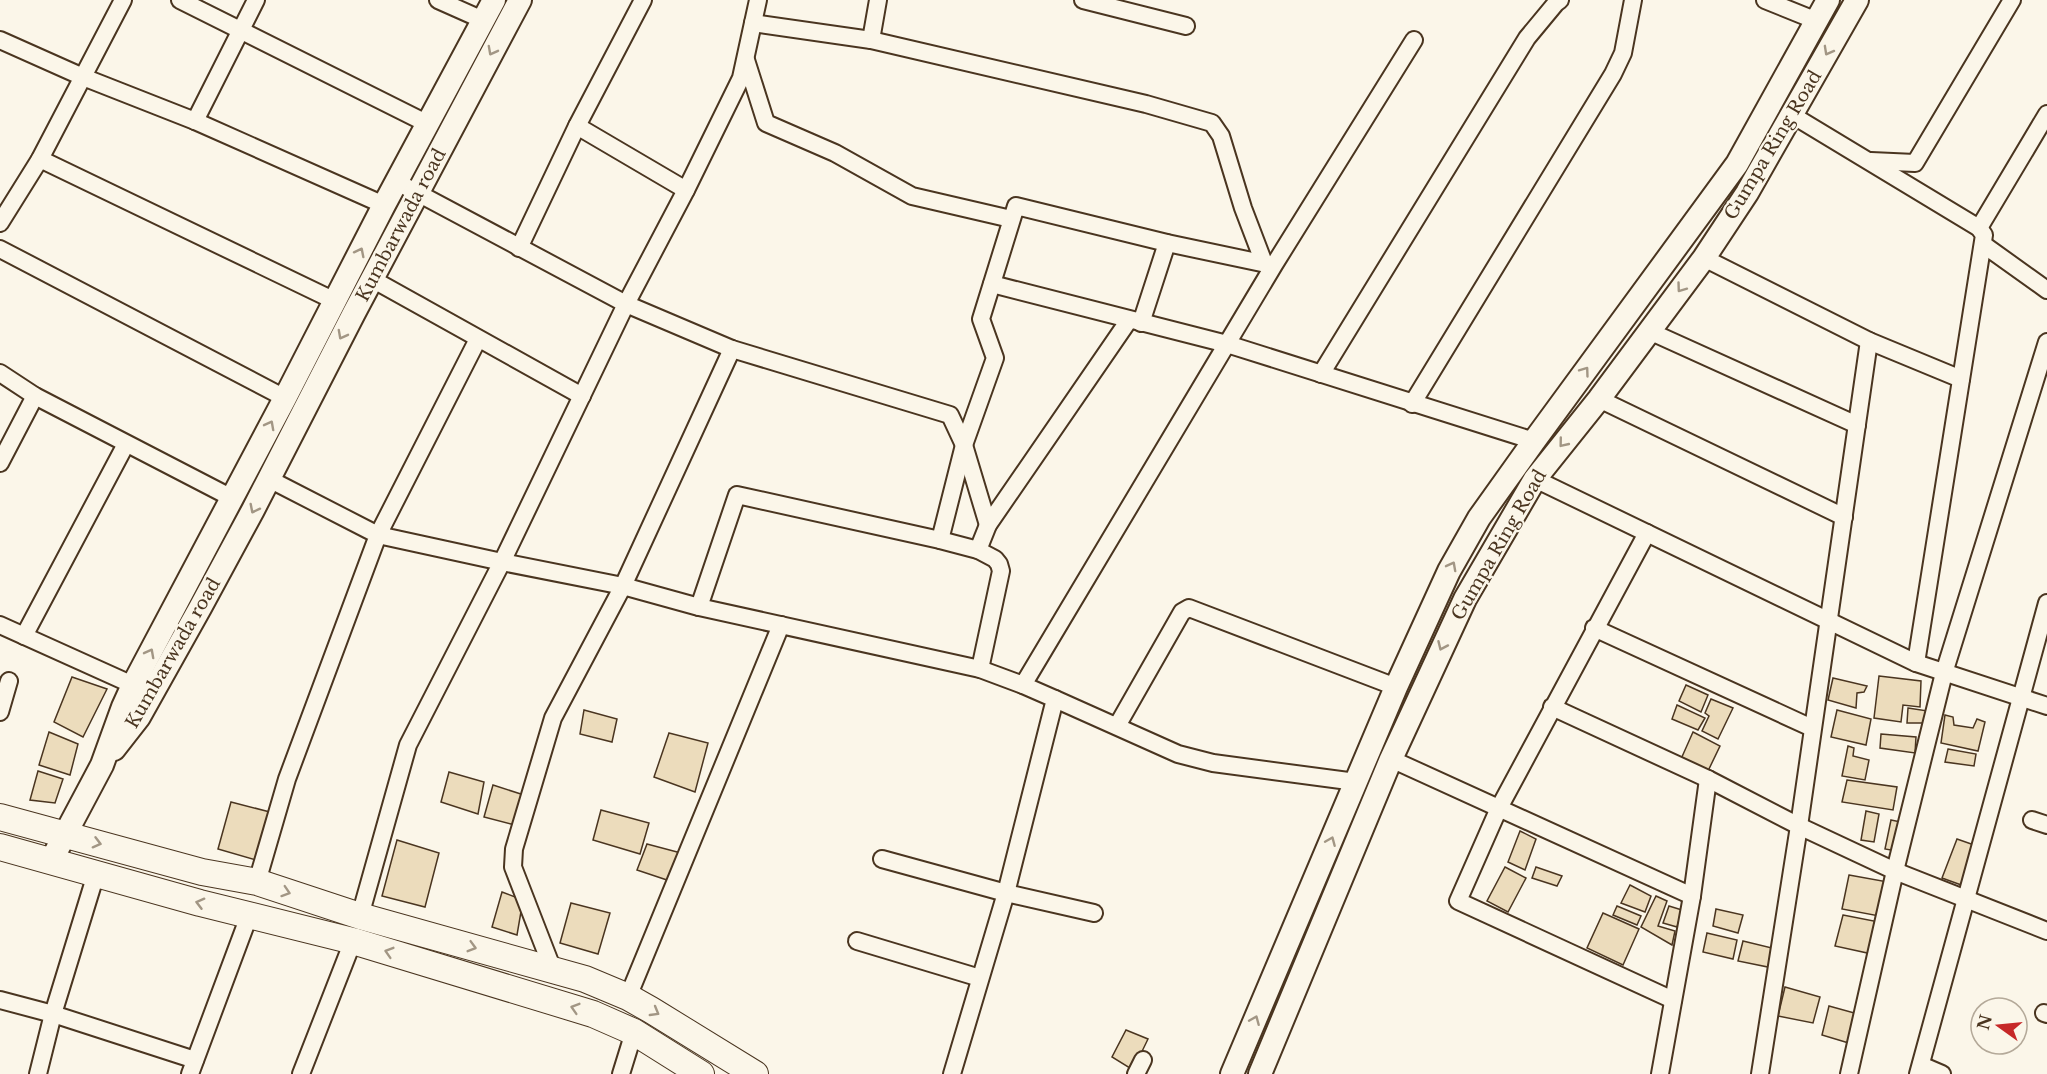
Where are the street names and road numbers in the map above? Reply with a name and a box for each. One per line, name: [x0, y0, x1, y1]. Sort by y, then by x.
street label: Gumpa Ring Road: [1720, 66, 1826, 224]
street label: Kumbarwada road: [351, 145, 451, 305]
street label: Gumpa Ring Road: [1447, 466, 1551, 624]
street label: Kumbarwada road: [121, 574, 225, 732]

